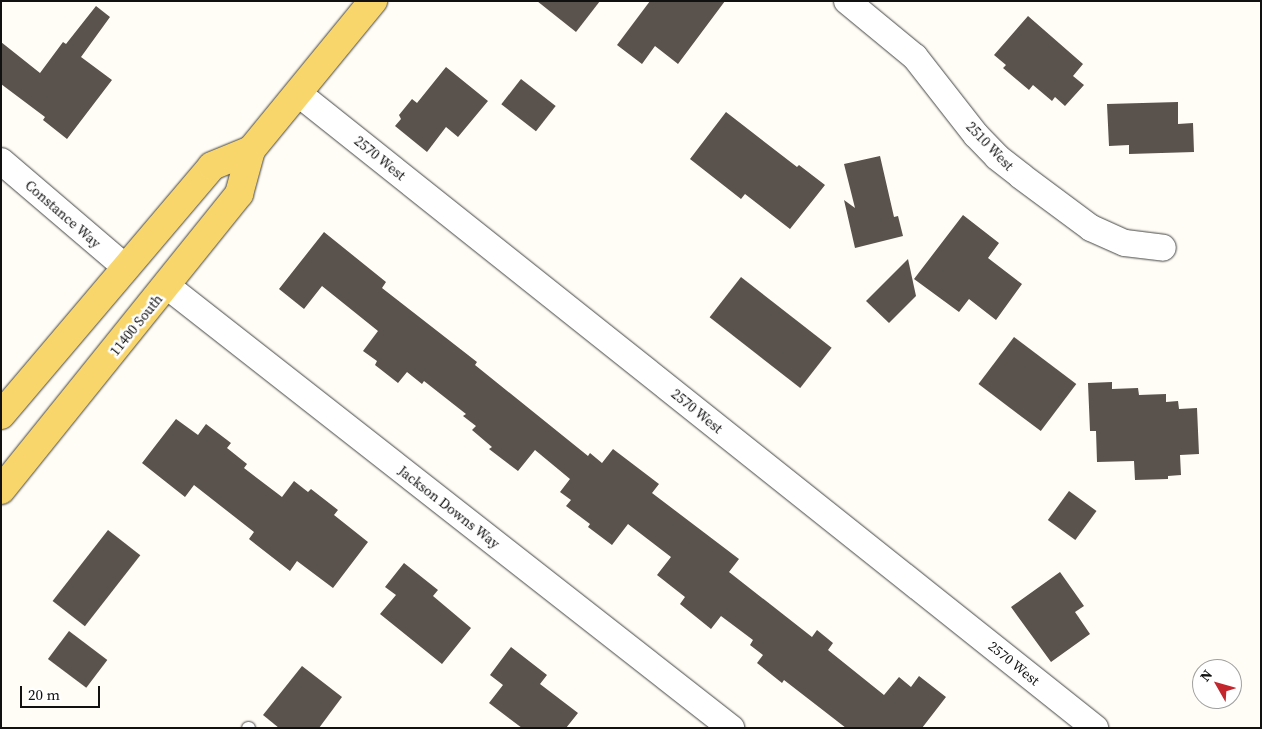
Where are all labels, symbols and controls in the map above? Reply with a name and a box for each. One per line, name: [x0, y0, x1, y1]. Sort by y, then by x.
street label: 2510 West: [963, 118, 1017, 174]
street label: 2570 West: [351, 132, 409, 184]
street label: Constance Way: [22, 176, 104, 252]
street label: 11400 South: [106, 291, 166, 359]
street label: 2570 West: [668, 385, 726, 437]
street label: Jackson Downs Way: [395, 462, 503, 552]
street label: 2570 West: [985, 637, 1043, 689]
north arrow: [1192, 659, 1242, 709]
text: N: [1195, 665, 1217, 686]
scale bar: [22, 676, 102, 708]
text: 20 m: [28, 684, 60, 705]

